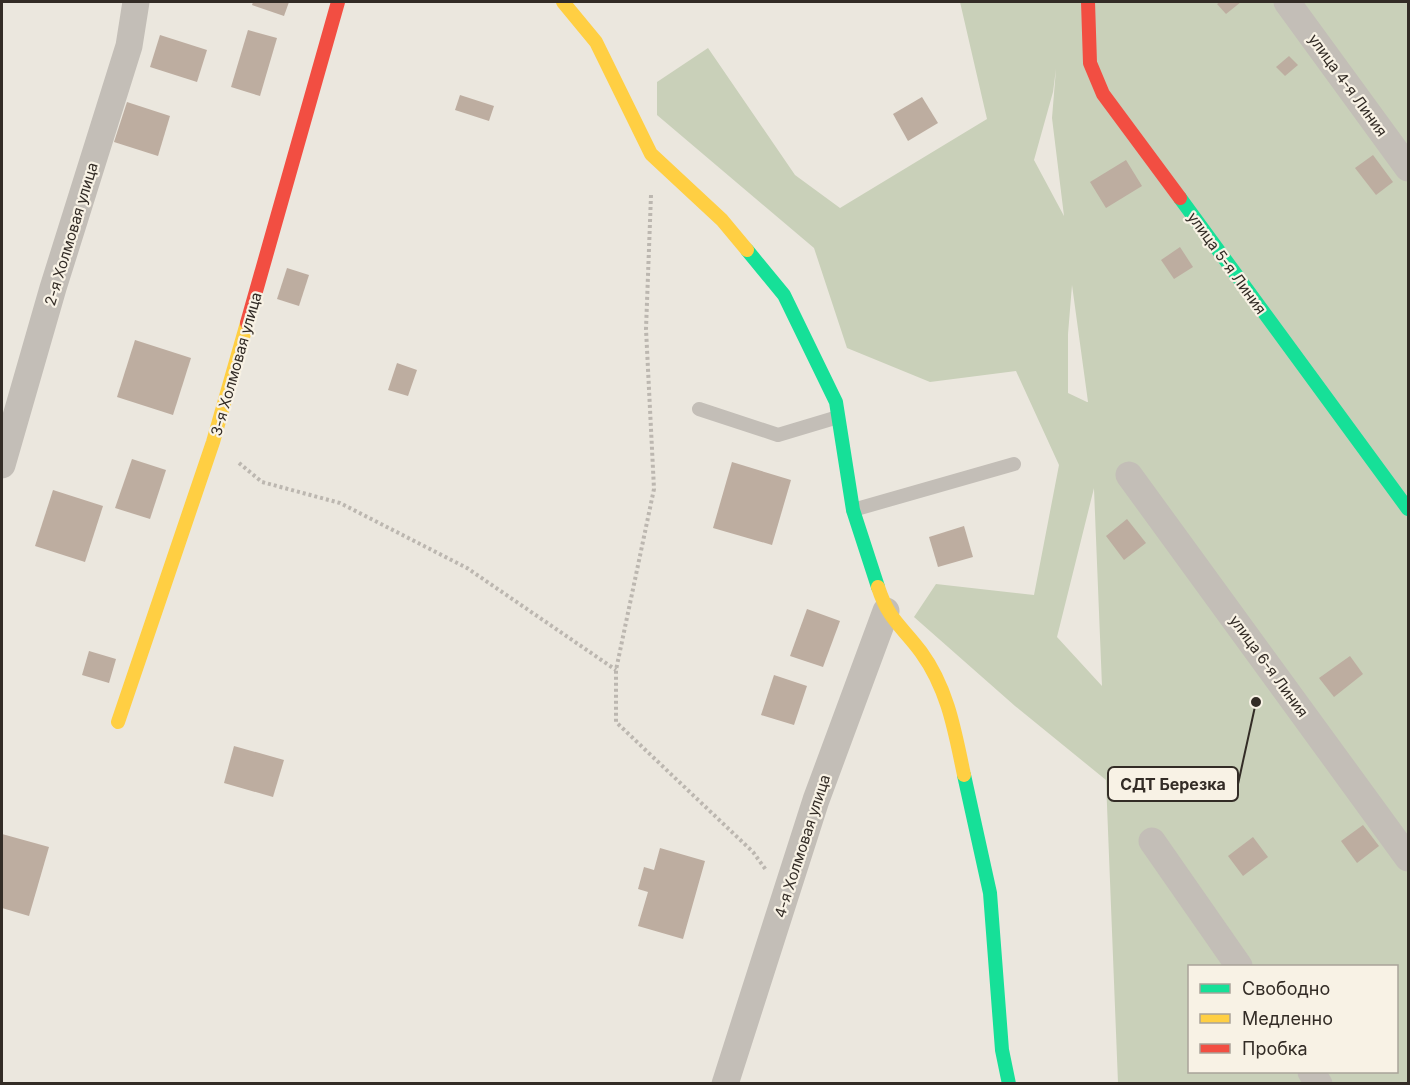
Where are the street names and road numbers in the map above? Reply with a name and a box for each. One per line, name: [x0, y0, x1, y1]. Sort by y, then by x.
street label: улица 4-я Линия: [1304, 30, 1392, 140]
street label: 2-я Холмовая улица: [40, 160, 102, 308]
street label: улица 5-я Линия: [1184, 208, 1270, 318]
street label: 3-я Холмовая улица: [206, 290, 266, 438]
street label: улица 6-я Линия: [1226, 611, 1312, 721]
street label: 4-я Холмовая улица: [770, 772, 834, 920]

